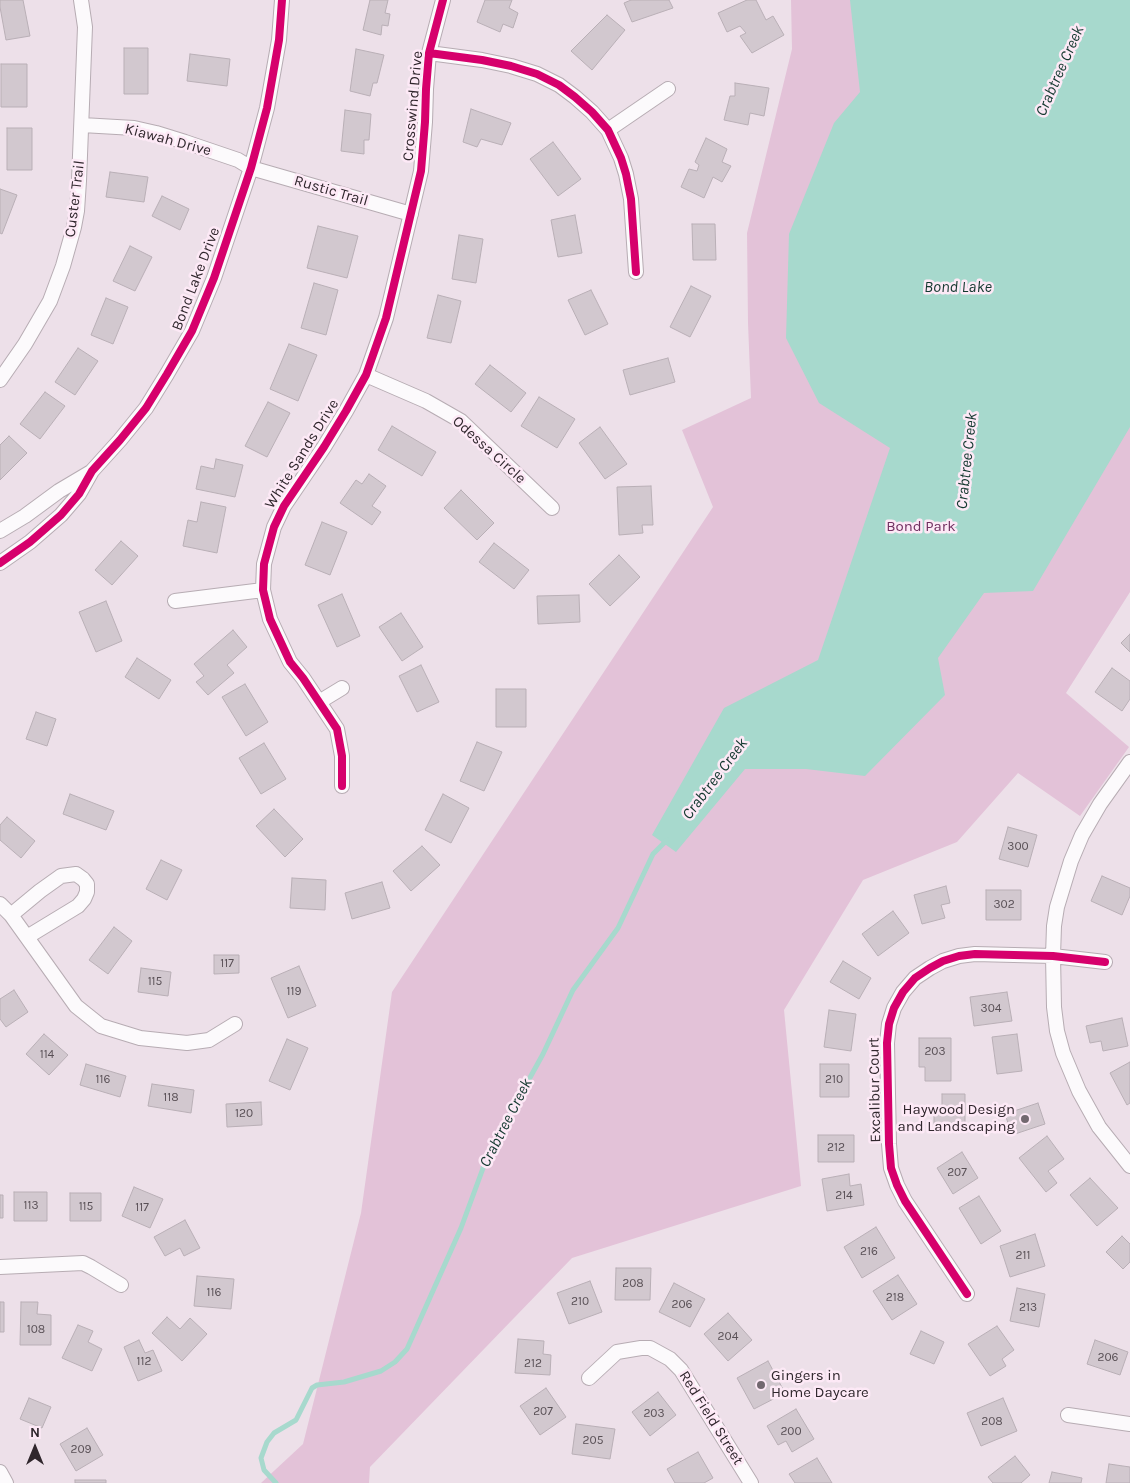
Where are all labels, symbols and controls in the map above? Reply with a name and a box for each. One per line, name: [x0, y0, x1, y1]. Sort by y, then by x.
water label: Crabtree Creek: [1031, 23, 1089, 119]
street label: Crosswind Drive: [399, 50, 427, 162]
street label: Kiawah Drive: [123, 120, 213, 160]
street label: Custer Trail: [61, 160, 89, 238]
street label: Rustic Trail: [292, 172, 370, 210]
street label: Bond Lake Drive: [168, 225, 224, 333]
water label: Bond Lake: [924, 277, 992, 297]
street label: White Sands Drive: [261, 396, 343, 512]
street label: Odessa Circle: [449, 412, 529, 488]
water label: Crabtree Creek: [952, 412, 982, 510]
park label: Bond Park: [886, 518, 956, 536]
water label: Crabtree Creek: [678, 734, 752, 824]
house number: 300: [1007, 840, 1029, 854]
house number: 302: [993, 898, 1015, 912]
house number: 117: [220, 957, 234, 971]
house number: 115: [148, 975, 162, 989]
house number: 119: [287, 985, 301, 999]
house number: 304: [981, 1002, 1001, 1016]
street label: Excalibur Court: [865, 1037, 885, 1143]
house number: 203: [924, 1045, 946, 1059]
house number: 114: [40, 1048, 54, 1062]
house number: 116: [96, 1073, 110, 1087]
house number: 210: [825, 1073, 843, 1087]
water label: Crabtree Creek: [475, 1075, 537, 1171]
house number: 118: [163, 1091, 179, 1105]
place label: Haywood Design and Landscaping: [897, 1101, 1015, 1136]
house number: 120: [235, 1107, 253, 1121]
marker: Haywood Design and Landscaping: [1019, 1113, 1031, 1125]
house number: 212: [827, 1141, 845, 1155]
house number: 207: [947, 1166, 967, 1180]
house number: 214: [835, 1189, 853, 1203]
house number: 113: [23, 1199, 39, 1213]
house number: 115: [79, 1200, 93, 1214]
house number: 117: [135, 1201, 149, 1215]
house number: 216: [860, 1245, 878, 1259]
house number: 211: [1016, 1249, 1030, 1263]
house number: 208: [622, 1277, 644, 1291]
house number: 116: [207, 1286, 221, 1300]
house number: 218: [886, 1291, 904, 1305]
house number: 210: [571, 1295, 589, 1309]
house number: 206: [672, 1298, 692, 1312]
house number: 213: [1019, 1301, 1037, 1315]
house number: 108: [27, 1323, 45, 1337]
house number: 204: [718, 1330, 738, 1344]
house number: 206: [1098, 1351, 1118, 1365]
house number: 112: [137, 1355, 151, 1369]
house number: 212: [524, 1357, 542, 1371]
place label: Gingers in Home Daycare: [771, 1367, 869, 1402]
street label: Red Field Street: [675, 1368, 747, 1468]
marker: Gingers in Home Daycare: [755, 1379, 767, 1391]
house number: 207: [533, 1405, 553, 1419]
house number: 203: [643, 1407, 665, 1421]
house number: 208: [981, 1415, 1003, 1429]
north arrow: [10, 1423, 60, 1473]
text: N: [30, 1424, 40, 1441]
house number: 200: [780, 1425, 802, 1439]
house number: 205: [583, 1434, 603, 1448]
house number: 209: [70, 1443, 92, 1457]

